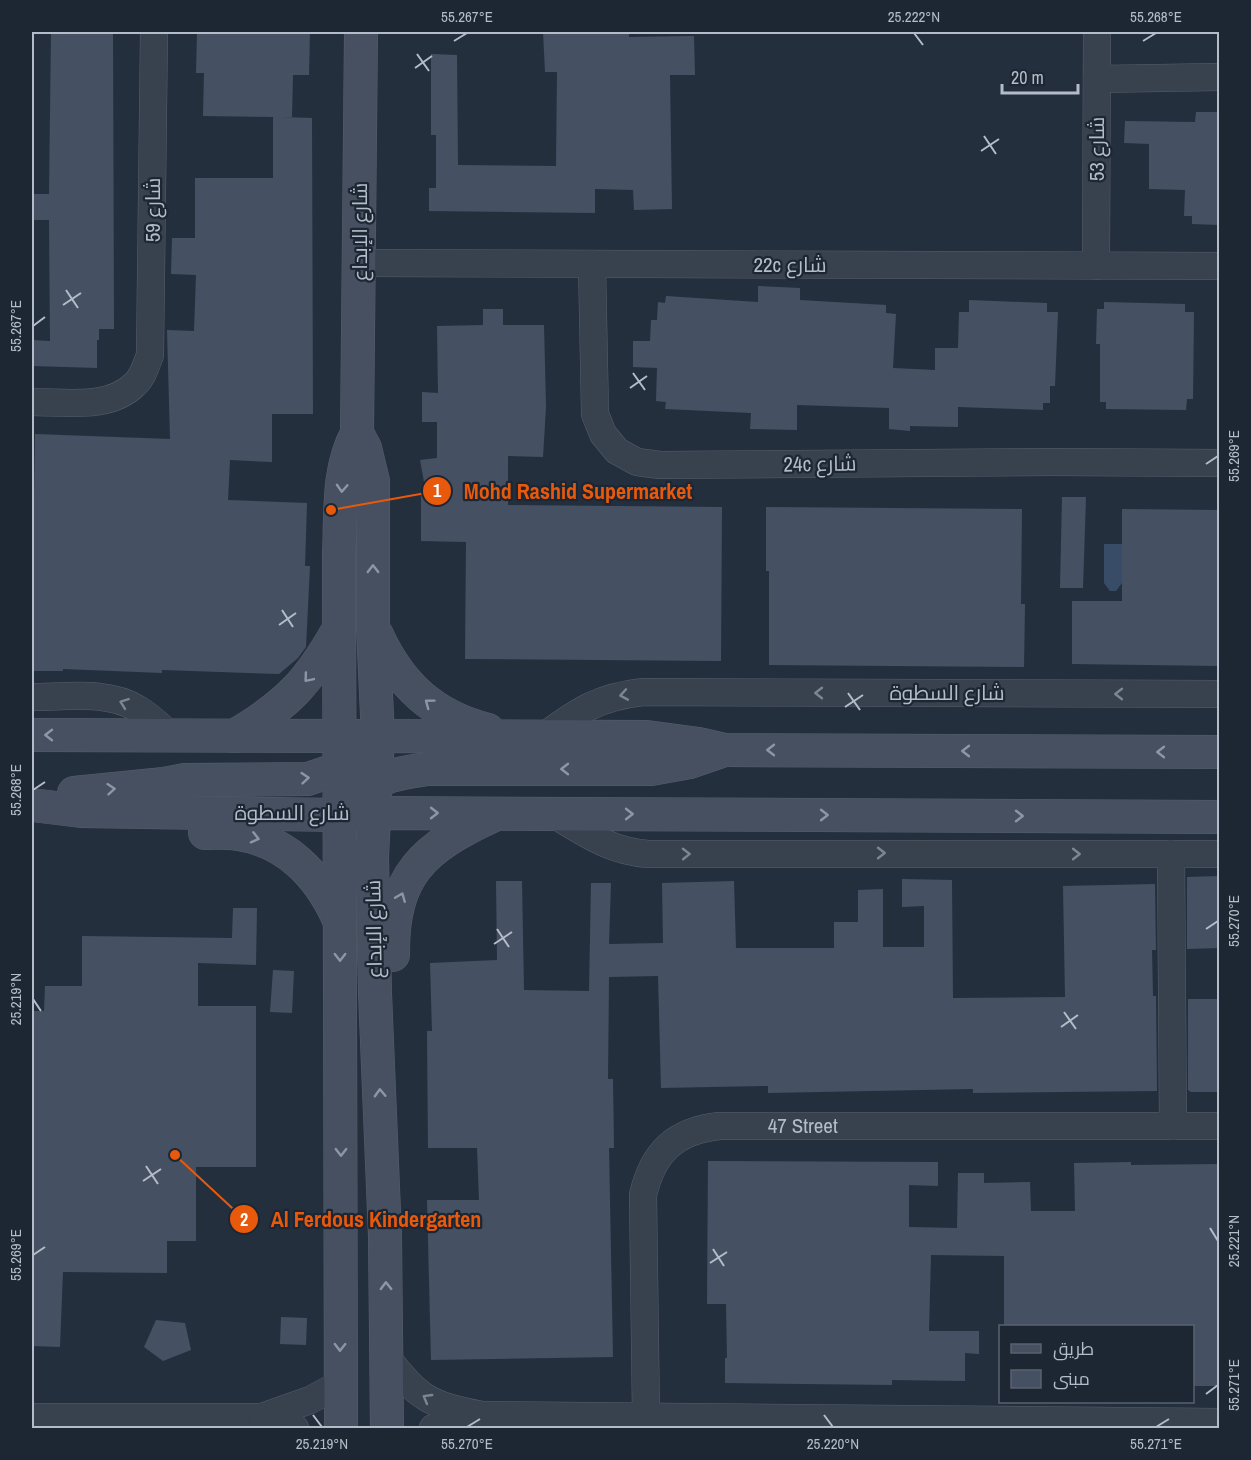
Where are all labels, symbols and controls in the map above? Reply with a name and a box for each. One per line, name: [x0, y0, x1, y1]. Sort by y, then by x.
text: 55.267°E: [441, 6, 493, 27]
text: 25.222°N: [888, 6, 940, 27]
text: 55.268°E: [1130, 6, 1182, 27]
scale bar: [1002, 57, 1078, 95]
text: 20 m: [1011, 65, 1044, 90]
street label: شارع 53: [1082, 117, 1111, 181]
street label: شارع 59: [138, 178, 167, 242]
street label: شارع الإبداع: [345, 183, 374, 281]
street label: 22c شارع: [753, 250, 827, 279]
text: 55.267°E: [5, 300, 26, 352]
text: 55.269°E: [1223, 430, 1244, 482]
street label: 24c شارع: [783, 448, 857, 479]
callout: Mohd Rashid Supermarket: [422, 471, 704, 511]
text: Mohd Rashid Supermarket: [464, 476, 692, 506]
text: 1: [433, 478, 442, 503]
one-way arrow: [335, 484, 348, 493]
one-way arrow: [367, 565, 379, 574]
one-way arrow: [304, 671, 315, 682]
street label: شارع السطوة: [889, 678, 1005, 707]
one-way arrow: [815, 687, 824, 699]
one-way arrow: [620, 688, 629, 700]
one-way arrow: [1115, 688, 1124, 700]
one-way arrow: [119, 697, 129, 710]
one-way arrow: [424, 699, 435, 710]
one-way arrow: [44, 729, 53, 742]
one-way arrow: [767, 744, 776, 756]
one-way arrow: [962, 745, 971, 757]
one-way arrow: [1157, 746, 1166, 758]
one-way arrow: [560, 763, 569, 775]
text: 55.268°E: [5, 764, 26, 816]
one-way arrow: [300, 772, 309, 785]
one-way arrow: [106, 783, 115, 796]
street label: شارع السطوة: [234, 798, 350, 827]
one-way arrow: [429, 807, 438, 819]
one-way arrow: [624, 808, 633, 821]
one-way arrow: [819, 809, 828, 821]
one-way arrow: [1014, 810, 1023, 822]
one-way arrow: [250, 830, 260, 843]
one-way arrow: [681, 847, 690, 860]
one-way arrow: [876, 847, 885, 859]
one-way arrow: [1071, 848, 1080, 860]
street label: شارع الإبداع: [358, 879, 389, 979]
one-way arrow: [394, 892, 406, 903]
text: 55.270°E: [1223, 895, 1244, 947]
one-way arrow: [334, 953, 346, 962]
text: 25.219°N: [5, 973, 26, 1025]
one-way arrow: [374, 1089, 386, 1098]
street label: 47 Street: [768, 1111, 838, 1140]
one-way arrow: [335, 1148, 347, 1157]
callout: Al Ferdous Kindergarten: [229, 1199, 493, 1239]
text: Al Ferdous Kindergarten: [271, 1204, 481, 1234]
text: 2: [240, 1207, 248, 1232]
text: 25.221°N: [1223, 1215, 1244, 1267]
text: 55.269°E: [5, 1229, 26, 1281]
one-way arrow: [380, 1282, 392, 1291]
legend: [999, 1325, 1194, 1403]
text: طريق: [1053, 1336, 1094, 1361]
one-way arrow: [334, 1343, 347, 1352]
text: 55.271°E: [1223, 1359, 1244, 1411]
text: مبنى: [1053, 1366, 1090, 1391]
one-way arrow: [423, 1394, 433, 1405]
text: 25.219°N: [296, 1433, 348, 1454]
text: 55.270°E: [441, 1433, 493, 1454]
text: 25.220°N: [807, 1433, 859, 1454]
text: 55.271°E: [1130, 1433, 1182, 1454]

